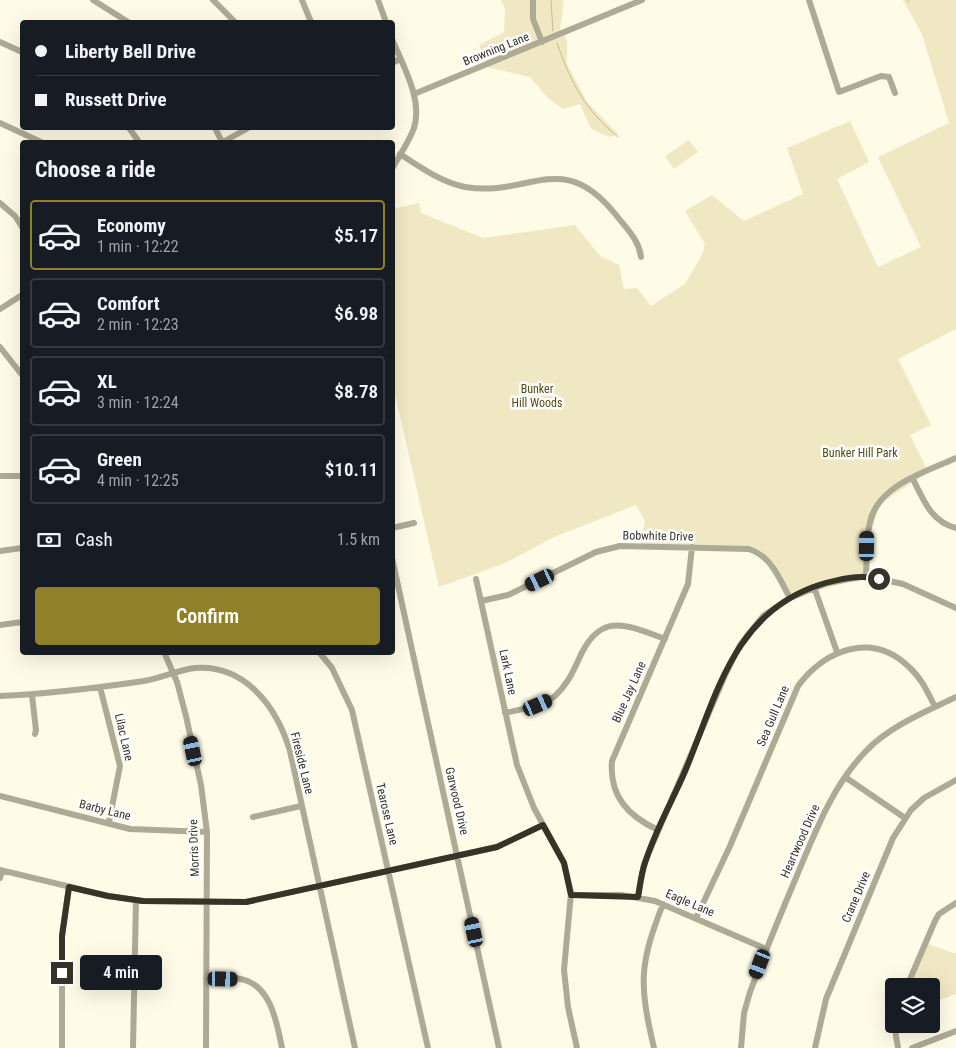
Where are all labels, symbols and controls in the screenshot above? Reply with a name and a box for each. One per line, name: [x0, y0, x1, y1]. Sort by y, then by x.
street label: Browning Lane: [461, 29, 531, 69]
text: Liberty Bell Drive: [65, 40, 196, 63]
text: Russett Drive: [65, 88, 167, 111]
text: Choose a ride: [35, 157, 156, 182]
icon: car: [37, 213, 82, 258]
text: Economy: [97, 214, 166, 237]
text: $5.17: [334, 224, 378, 247]
text: 1 min · 12:22: [97, 237, 179, 256]
icon: car: [37, 291, 82, 336]
text: Comfort: [97, 292, 160, 315]
text: $6.98: [334, 302, 378, 325]
text: 2 min · 12:23: [97, 315, 179, 334]
icon: car: [37, 369, 82, 414]
text: XL: [97, 370, 117, 393]
text: $8.78: [334, 380, 378, 403]
park label: Bunker Hill Woods: [512, 382, 562, 410]
text: 3 min · 12:24: [97, 393, 179, 412]
park label: Bunker Hill Park: [822, 446, 898, 460]
icon: car: [37, 447, 82, 492]
text: Green: [97, 448, 142, 471]
text: $10.11: [325, 458, 378, 481]
text: 4 min · 12:25: [97, 471, 179, 490]
icon: cash: [35, 526, 63, 554]
text: Cash: [75, 528, 113, 551]
street label: Bobwhite Drive: [623, 528, 694, 544]
text: 1.5 km: [337, 530, 380, 549]
car: [859, 531, 874, 561]
car: [523, 567, 556, 593]
route start: [868, 568, 890, 590]
button: Confirm: [35, 587, 380, 645]
street label: Lark Lane: [496, 648, 520, 696]
street label: Blue Jay Lane: [609, 659, 649, 725]
street label: Sea Gull Lane: [754, 683, 792, 748]
car: [521, 692, 554, 718]
street label: Lilac Lane: [112, 712, 136, 762]
street label: Fireside Lane: [288, 731, 317, 796]
car: [182, 735, 203, 767]
street label: Garwood Drive: [442, 766, 472, 837]
street label: Tearose Lane: [373, 782, 401, 847]
street label: Barby Lane: [78, 797, 133, 823]
street label: Heartwood Drive: [778, 802, 823, 880]
street label: Morris Drive: [186, 819, 202, 877]
street label: Crane Drive: [839, 869, 873, 925]
street label: Eagle Lane: [663, 886, 717, 920]
car: [463, 916, 484, 948]
car: [747, 947, 772, 981]
callout: 4 min: [80, 956, 162, 990]
route end: [51, 962, 73, 984]
text: 4 min: [103, 963, 139, 982]
car: [207, 971, 238, 987]
map controls: [885, 978, 940, 1033]
button: layers: [885, 978, 940, 1033]

